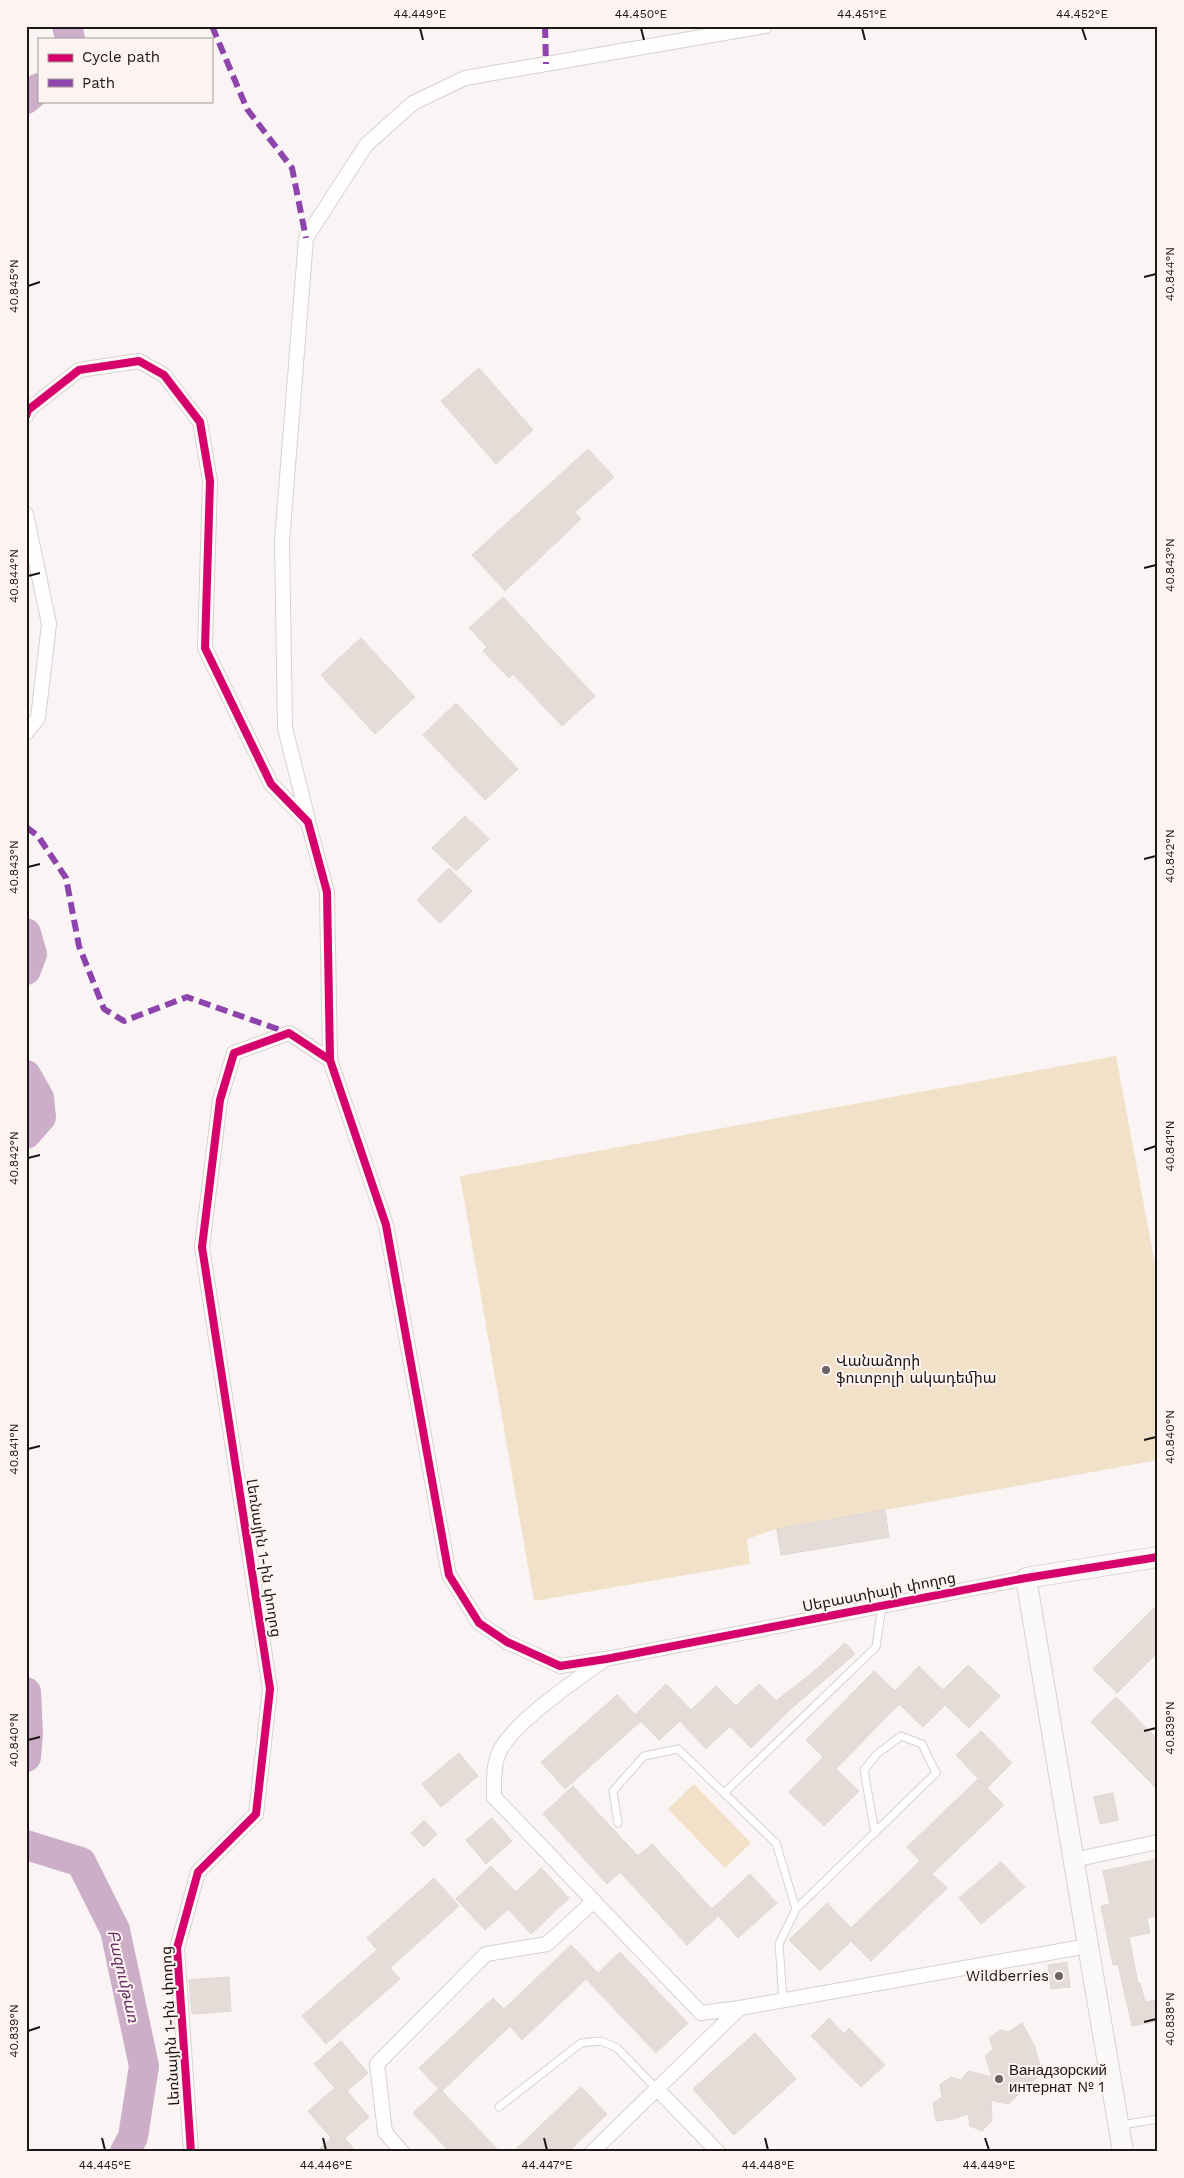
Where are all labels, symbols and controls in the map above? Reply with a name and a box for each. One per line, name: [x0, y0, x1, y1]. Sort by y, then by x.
text: 44.449°E: [394, 7, 447, 21]
text: 44.450°E: [615, 7, 668, 21]
text: 44.451°E: [837, 7, 887, 21]
text: 44.452°E: [1056, 7, 1108, 21]
legend: [38, 38, 212, 102]
text: Cycle path: [82, 48, 160, 66]
text: Path: [82, 74, 115, 92]
text: 40.844°N: [1163, 247, 1177, 301]
text: 40.845°N: [7, 259, 21, 313]
text: 40.843°N: [1163, 538, 1177, 592]
text: 40.844°N: [7, 549, 21, 603]
text: 40.842°N: [1163, 829, 1177, 883]
text: 40.843°N: [7, 840, 21, 894]
text: 40.841°N: [1163, 1120, 1177, 1172]
text: 40.842°N: [7, 1131, 21, 1185]
place label: Վանաձորի ֆուտբոլի ակադեմիա: [836, 1352, 997, 1387]
marker: Վանաձորի ֆուտբոլի ակադեմիա: [820, 1364, 832, 1376]
text: 40.840°N: [1163, 1410, 1177, 1464]
text: 40.841°N: [7, 1423, 21, 1475]
street label: Լեռնային 1-ին փողոց: [243, 1478, 285, 1638]
street label: Սեբաստիայի փողոց: [801, 1568, 957, 1616]
text: 40.839°N: [1163, 1701, 1177, 1755]
text: 40.840°N: [7, 1713, 21, 1767]
water label: Բազումթառ: [104, 1928, 144, 2025]
street label: Լեռնային 1-ին փողոց: [157, 1946, 183, 2106]
place label: Wildberries: [966, 1967, 1049, 1985]
marker: Wildberries: [1053, 1970, 1065, 1982]
text: 40.838°N: [1163, 1992, 1177, 2046]
text: 40.839°N: [7, 2004, 21, 2058]
place label: Ванадзорский интернат № 1: [1009, 2061, 1107, 2096]
marker: Ванадзорский интернат № 1: [993, 2073, 1005, 2085]
text: 44.445°E: [79, 2158, 132, 2172]
text: 44.446°E: [300, 2158, 353, 2172]
text: 44.447°E: [521, 2158, 573, 2172]
text: 44.448°E: [742, 2158, 795, 2172]
text: 44.449°E: [963, 2158, 1016, 2172]

